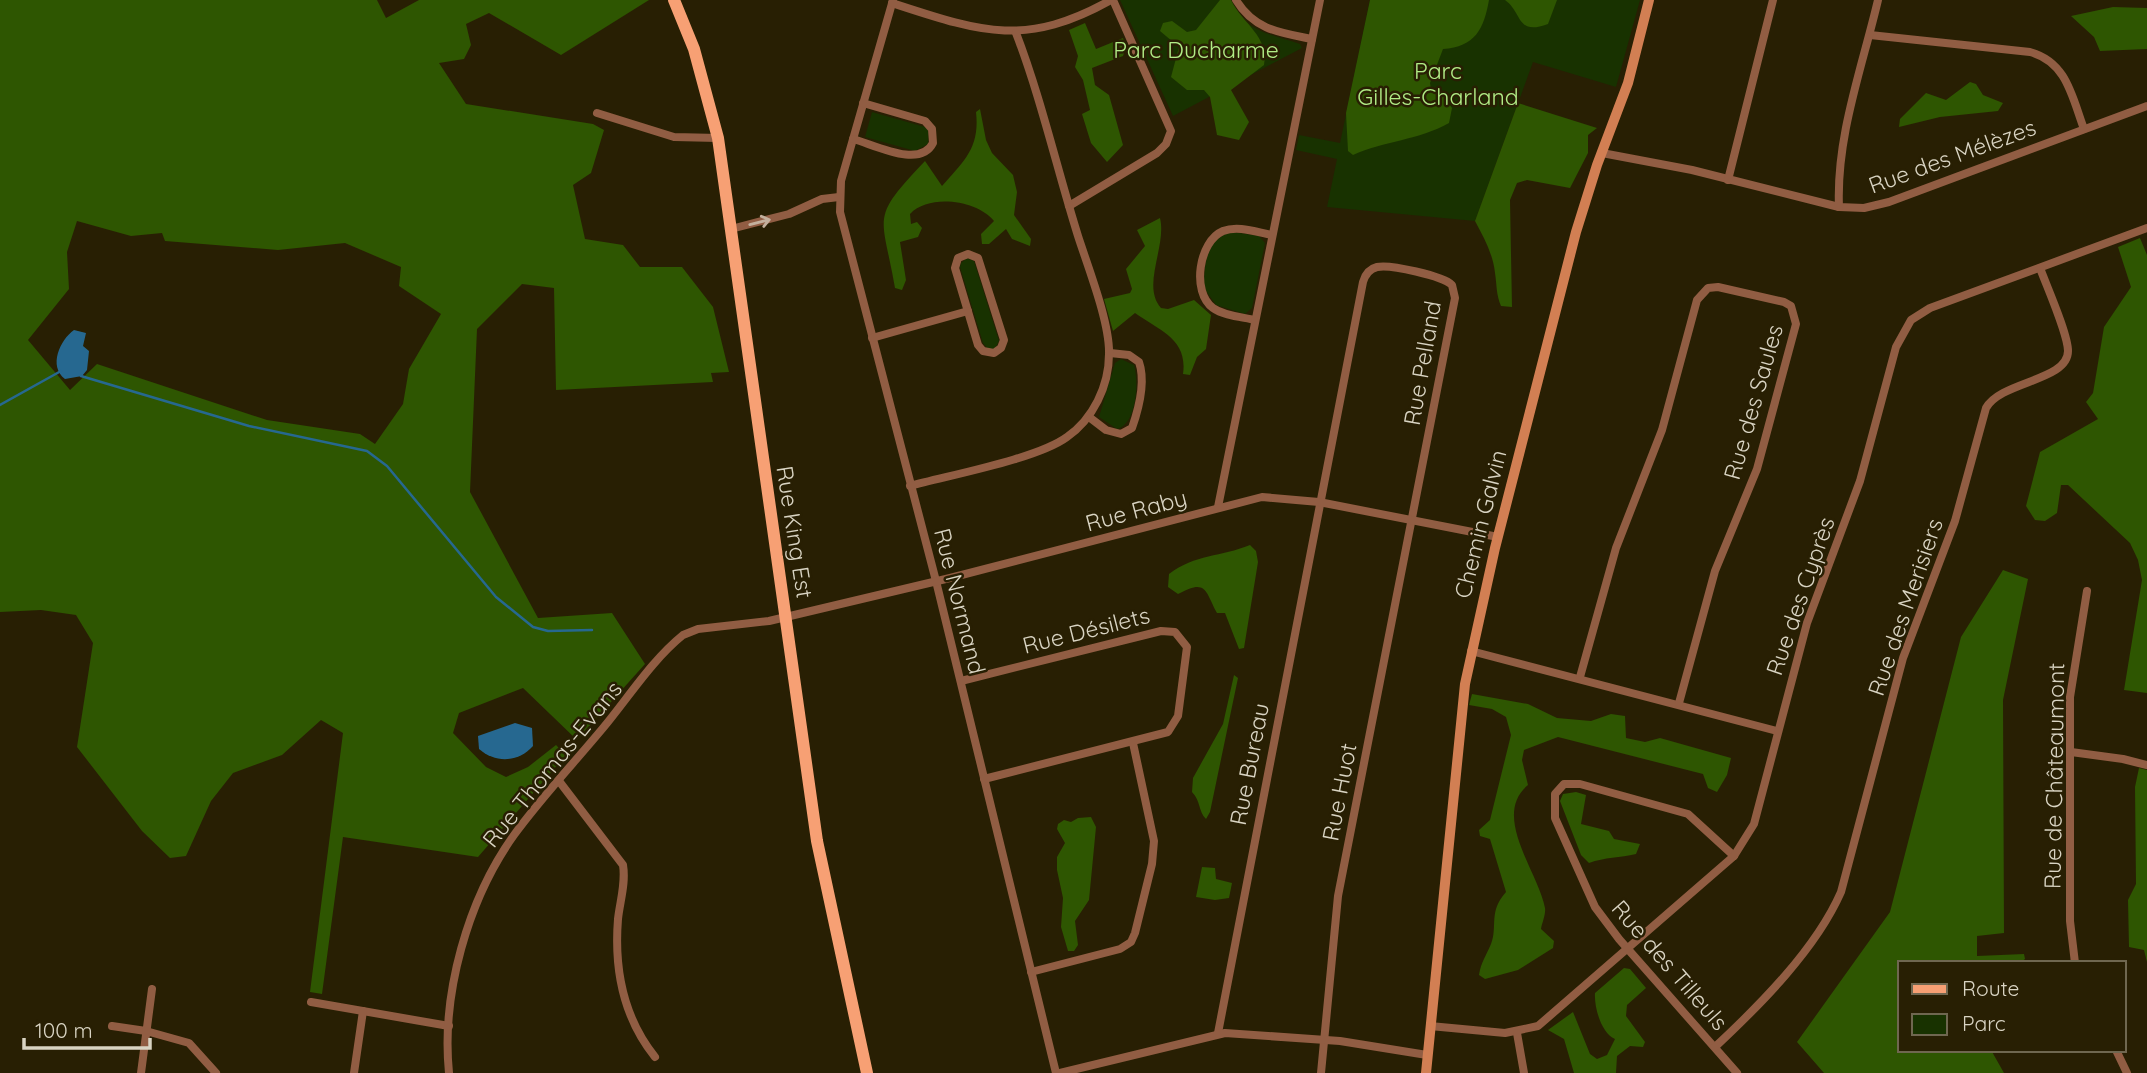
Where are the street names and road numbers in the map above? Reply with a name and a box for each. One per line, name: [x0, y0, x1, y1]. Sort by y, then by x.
street label: Rue des Mélèzes: [1864, 112, 2040, 200]
street label: Rue Pelland: [1397, 299, 1447, 427]
street label: Rue des Saules: [1717, 321, 1789, 483]
street label: Chemin Galvin: [1448, 447, 1512, 601]
street label: Rue King Est: [770, 464, 820, 600]
street label: Rue Raby: [1082, 483, 1190, 537]
street label: Rue des Cyprès: [1759, 513, 1841, 679]
street label: Rue des Merisiers: [1861, 514, 1949, 700]
street label: Rue Normand: [928, 525, 992, 677]
street label: Rue Désilets: [1019, 600, 1153, 660]
street label: Rue de Châteaumont: [2038, 662, 2070, 889]
street label: Rue Thomas-Evans: [476, 675, 628, 853]
street label: Rue Bureau: [1223, 700, 1275, 828]
street label: Rue Huot: [1315, 741, 1363, 843]
street label: Rue des Tilleuls: [1606, 894, 1734, 1036]

